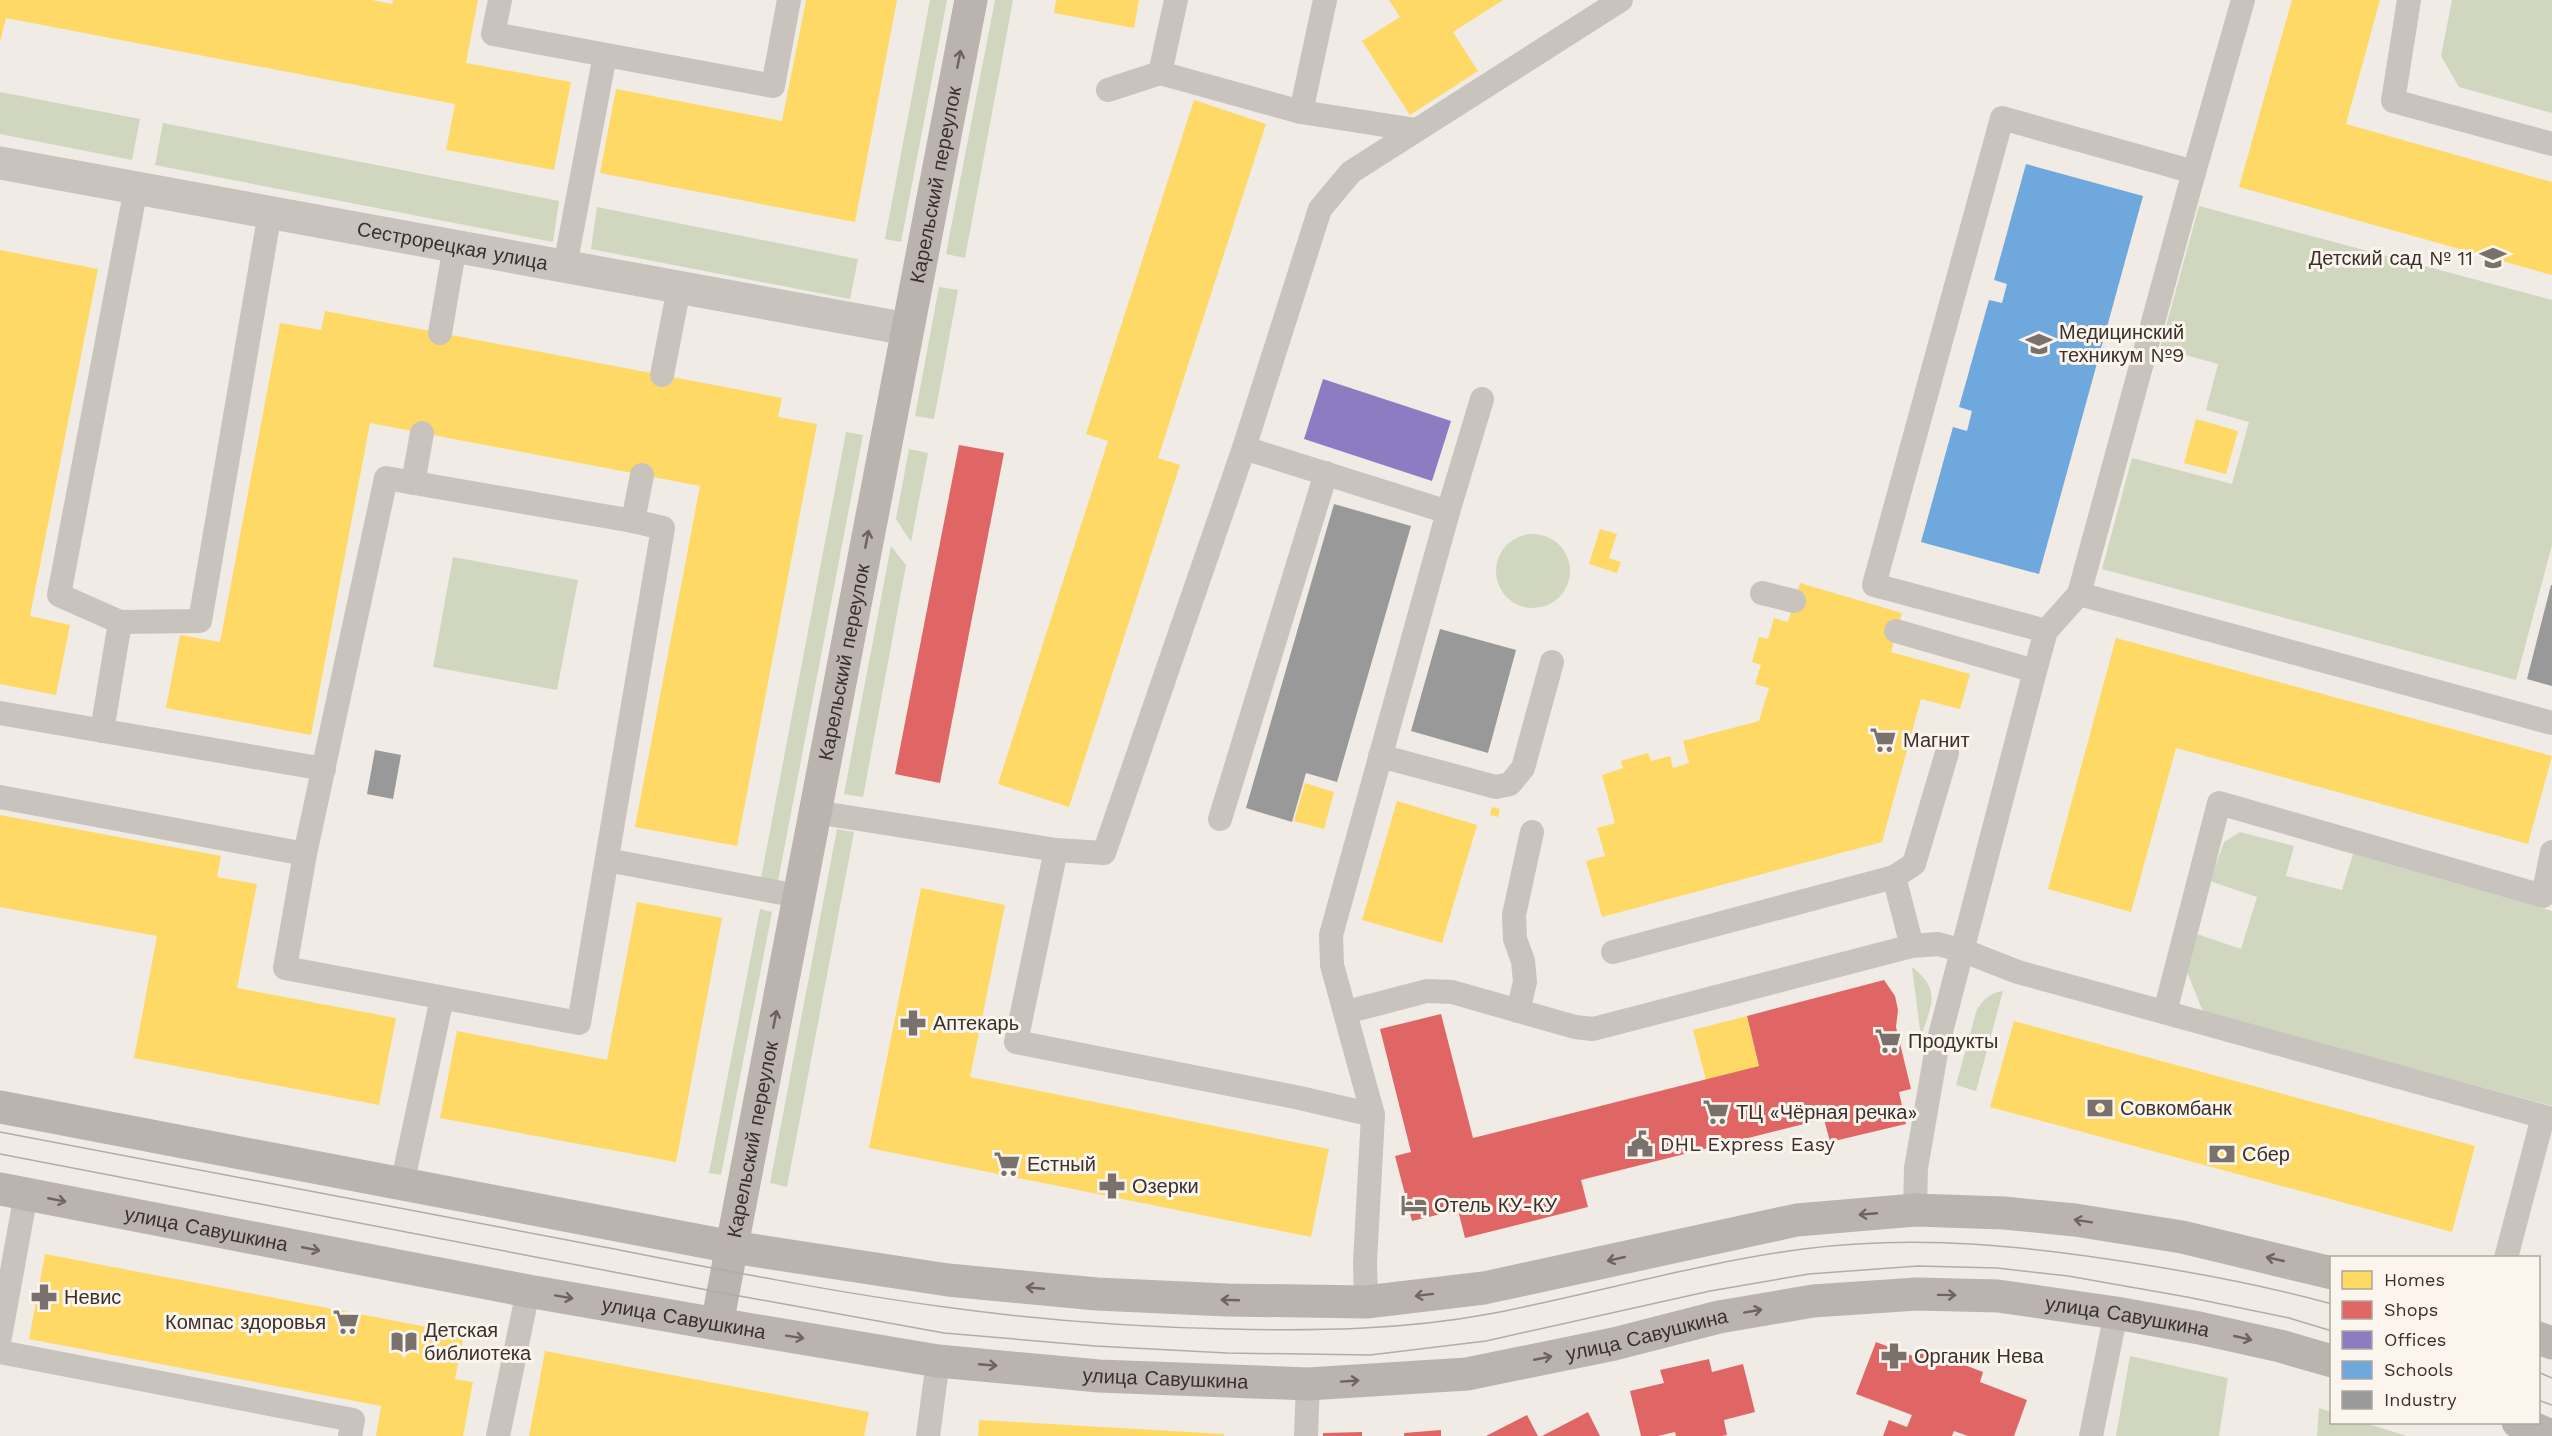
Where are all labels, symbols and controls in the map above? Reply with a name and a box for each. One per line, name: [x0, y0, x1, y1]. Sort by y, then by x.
one-way arrow: [954, 50, 965, 69]
street label: Карельский переулок: [905, 84, 966, 285]
street label: Сестрорецкая улица: [355, 217, 551, 275]
school or university icon: Детский сад № 11: [2478, 243, 2508, 273]
place label: Детский сад № 11: [2309, 246, 2473, 270]
place label: Медицинский техникум №9: [2059, 320, 2184, 367]
school or university icon: Медицинский техникум №9: [2024, 329, 2054, 359]
one-way arrow: [862, 530, 873, 549]
street label: Карельский переулок: [813, 561, 875, 762]
supermarket icon: Магнит: [1868, 725, 1898, 755]
place label: Магнит: [1903, 728, 1970, 752]
pharmacy icon: Аптекарь: [898, 1008, 928, 1038]
one-way arrow: [770, 1010, 781, 1030]
place label: Аптекарь: [933, 1011, 1019, 1035]
supermarket icon: Продукты: [1873, 1026, 1903, 1056]
place label: Продукты: [1908, 1029, 1998, 1053]
street label: Карельский переулок: [722, 1039, 783, 1240]
bank icon: Совкомбанк: [2085, 1093, 2115, 1123]
place label: Совкомбанк: [2120, 1096, 2232, 1120]
supermarket icon: ТЦ «Чёрная речка»: [1701, 1097, 1731, 1127]
place label: ТЦ «Чёрная речка»: [1736, 1100, 1917, 1124]
public building icon: DHL Express Easy: [1625, 1129, 1655, 1159]
place label: DHL Express Easy: [1660, 1132, 1836, 1156]
bank icon: Сбер: [2207, 1139, 2237, 1169]
place label: Сбер: [2242, 1142, 2290, 1166]
supermarket icon: Естный: [992, 1149, 1022, 1179]
place label: Естный: [1027, 1152, 1096, 1176]
pharmacy icon: Озерки: [1097, 1171, 1127, 1201]
place label: Озерки: [1132, 1174, 1199, 1198]
hotel icon: Отель КУ-КУ: [1399, 1190, 1429, 1220]
place label: Отель КУ-КУ: [1434, 1193, 1558, 1217]
one-way arrow: [47, 1195, 67, 1206]
street label: улица Савушкина: [122, 1201, 291, 1257]
one-way arrow: [1859, 1209, 1879, 1220]
one-way arrow: [2074, 1216, 2094, 1227]
one-way arrow: [301, 1244, 320, 1255]
one-way arrow: [2265, 1253, 2284, 1265]
one-way arrow: [1607, 1254, 1626, 1266]
legend: [2330, 1256, 2540, 1424]
text: Homes: [2384, 1269, 2445, 1290]
pharmacy icon: Невис: [29, 1282, 59, 1312]
one-way arrow: [1026, 1283, 1046, 1294]
place label: Невис: [64, 1285, 121, 1309]
one-way arrow: [1937, 1289, 1957, 1301]
one-way arrow: [1415, 1290, 1435, 1301]
street label: улица Савушкина: [2044, 1291, 2213, 1342]
one-way arrow: [554, 1292, 574, 1303]
street label: улица Савушкина: [600, 1292, 769, 1344]
one-way arrow: [1220, 1294, 1240, 1306]
text: Shops: [2384, 1299, 2438, 1320]
street label: улица Савушкина: [1564, 1304, 1730, 1366]
one-way arrow: [1743, 1306, 1763, 1317]
supermarket icon: Компас здоровья: [331, 1307, 361, 1337]
place label: Компас здоровья: [165, 1310, 326, 1334]
place label: Детская библиотека: [424, 1318, 532, 1365]
library icon: Детская библиотека: [389, 1327, 419, 1357]
text: Offices: [2384, 1329, 2446, 1350]
one-way arrow: [785, 1332, 804, 1343]
one-way arrow: [2234, 1332, 2253, 1344]
pharmacy icon: Органик Нева: [1879, 1341, 1909, 1371]
place label: Органик Нева: [1914, 1344, 2044, 1368]
one-way arrow: [1533, 1352, 1553, 1363]
text: Schools: [2384, 1359, 2453, 1380]
one-way arrow: [978, 1360, 997, 1371]
street label: улица Савушкина: [1082, 1363, 1250, 1394]
one-way arrow: [1340, 1376, 1360, 1387]
text: Industry: [2384, 1389, 2457, 1410]

